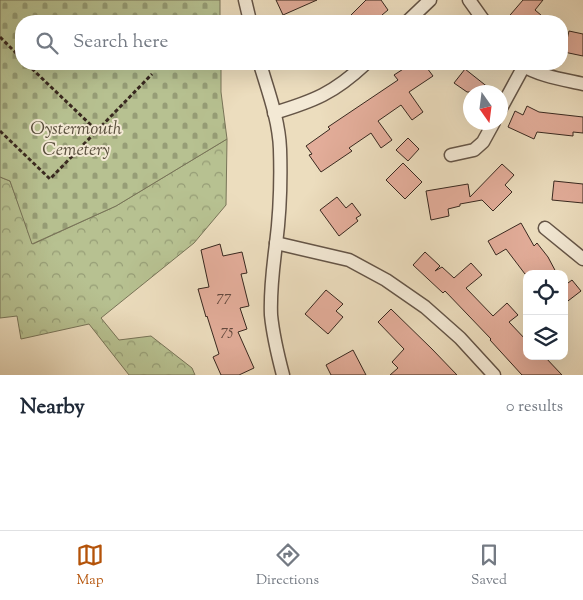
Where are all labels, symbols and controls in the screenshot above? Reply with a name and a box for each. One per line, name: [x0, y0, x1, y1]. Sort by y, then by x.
search box: [15, 15, 568, 70]
icon: search: [33, 29, 61, 57]
text: Search here: [73, 29, 168, 56]
north arrow: [463, 85, 508, 130]
park label: Oystermouth Cemetery: [30, 117, 122, 164]
map controls: [523, 270, 568, 360]
button: locate: [523, 270, 568, 315]
house number: 77: [216, 287, 232, 308]
button: layers: [523, 315, 568, 360]
house number: 75: [221, 321, 233, 342]
text: Nearby: [20, 393, 85, 423]
text: 0 results: [506, 396, 563, 419]
tab: Map: [76, 541, 104, 591]
tab: Directions: [256, 541, 319, 591]
tab: Saved: [471, 541, 507, 591]

